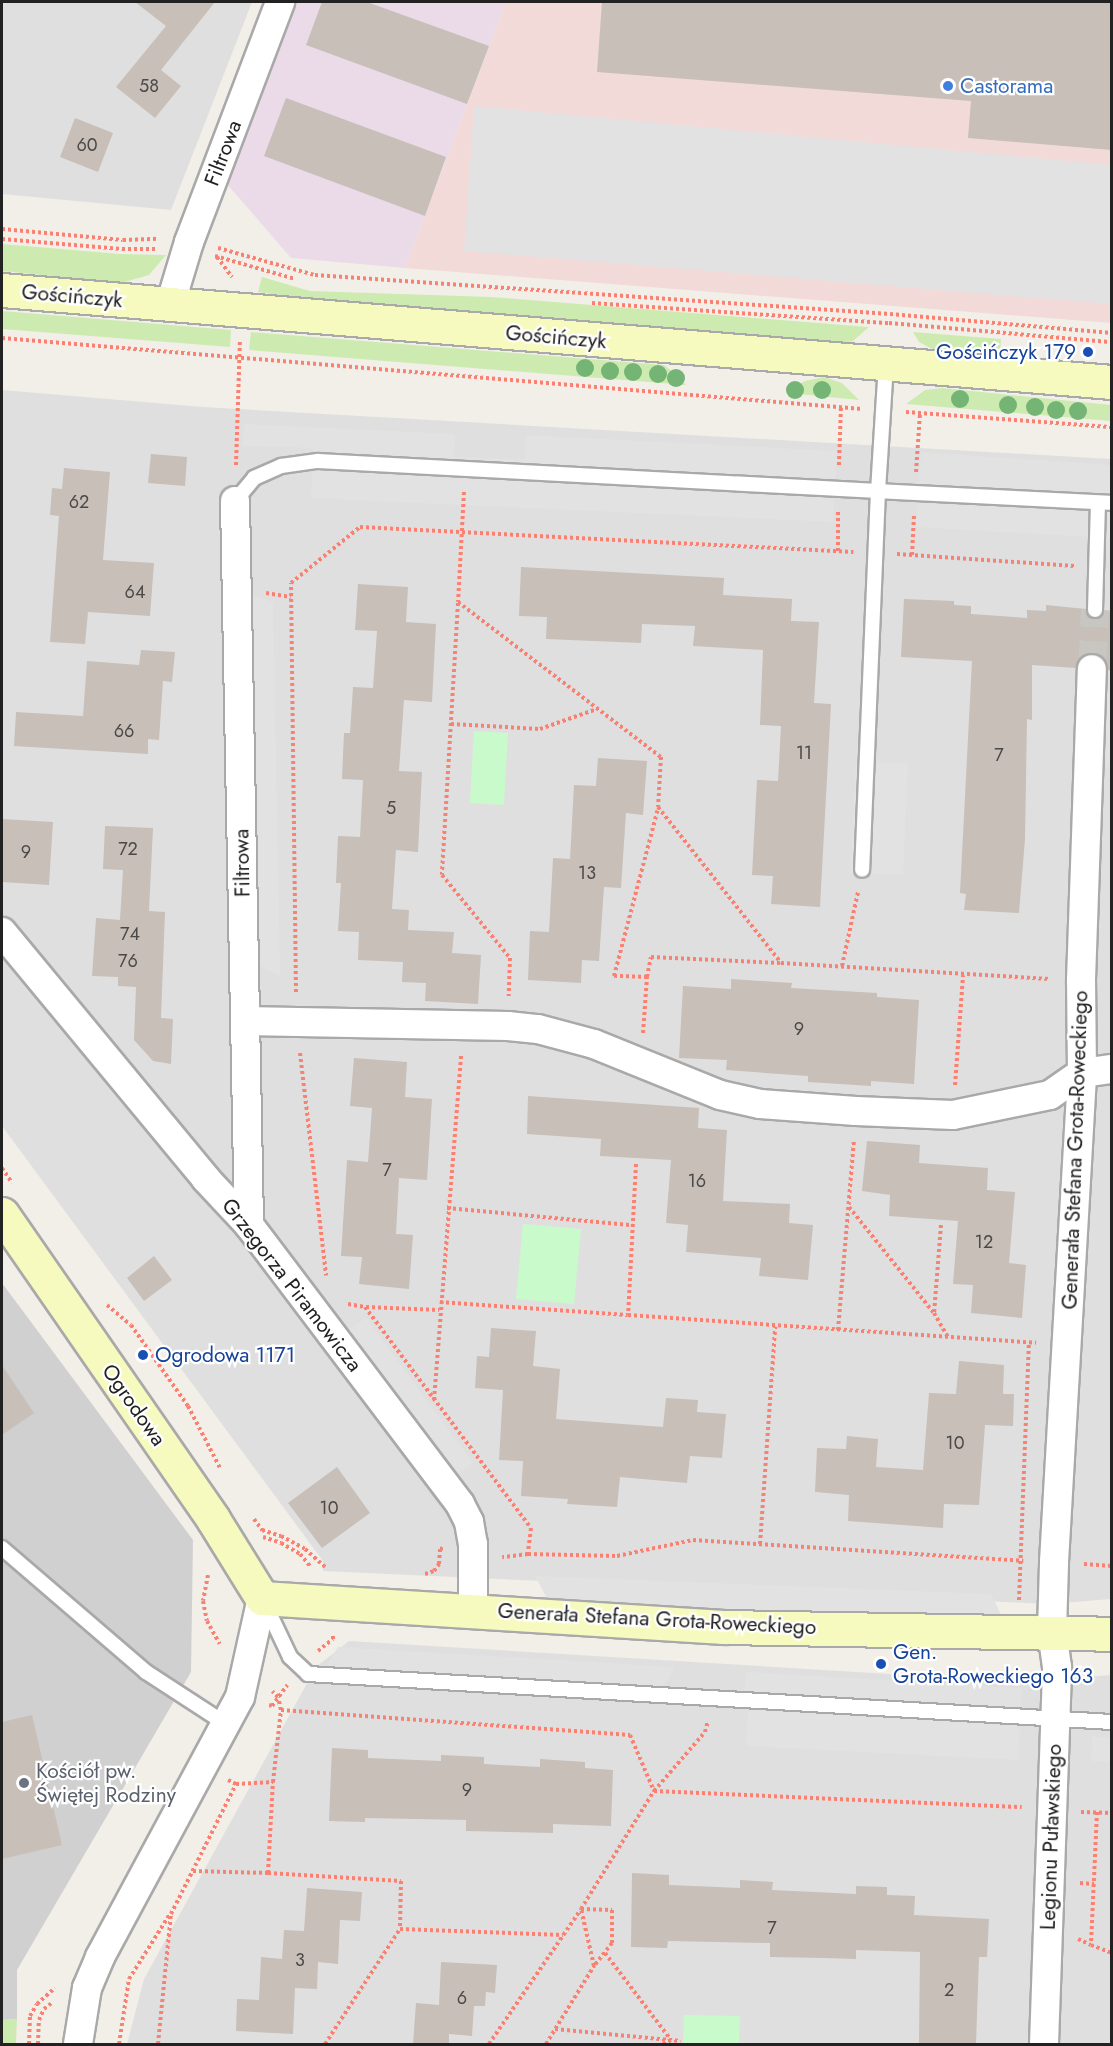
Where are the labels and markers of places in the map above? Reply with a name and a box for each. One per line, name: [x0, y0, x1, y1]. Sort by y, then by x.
place label: Castorama: [960, 73, 1053, 99]
marker: Castorama: [941, 79, 955, 93]
place label: Gościńczyk 179: [936, 339, 1076, 365]
marker: Gościńczyk 179: [1081, 345, 1095, 359]
place label: Ogrodowa 1171: [155, 1342, 295, 1368]
marker: Ogrodowa 1171: [136, 1348, 150, 1362]
place label: Gen. Grota-Roweckiego 163: [893, 1639, 1093, 1689]
marker: Gen. Grota-Roweckiego 163: [874, 1657, 888, 1671]
place label: Kościół pw. Świętej Rodziny: [36, 1758, 176, 1808]
marker: Kościół pw. Świętej Rodziny: [17, 1776, 31, 1790]

